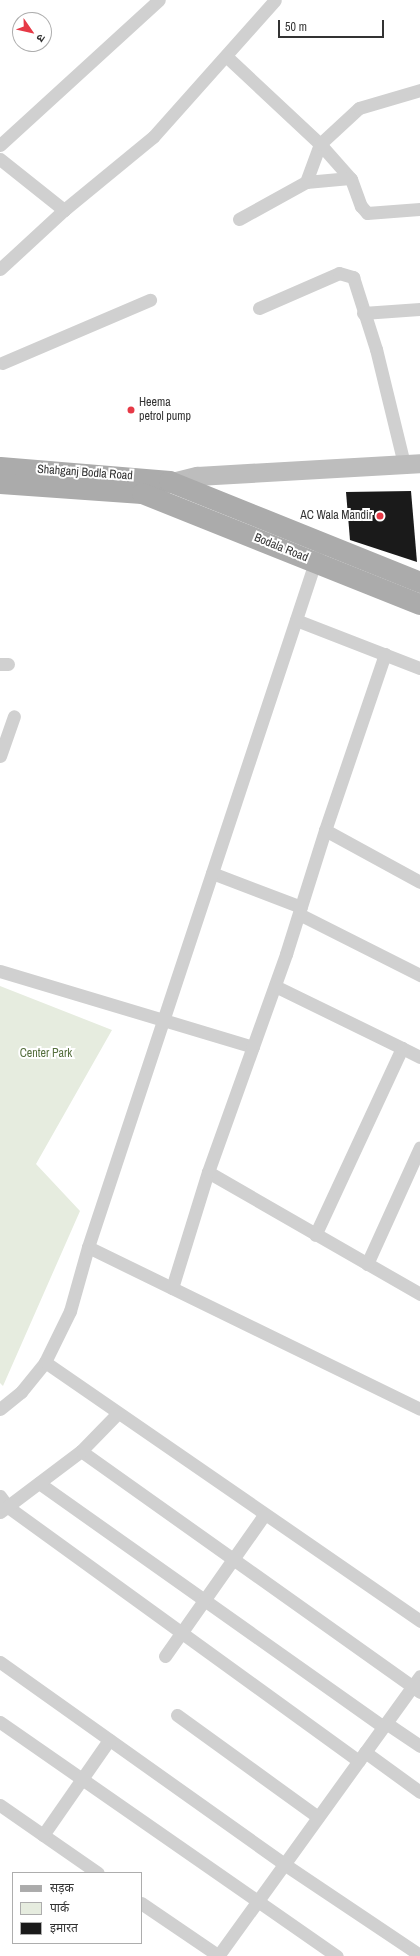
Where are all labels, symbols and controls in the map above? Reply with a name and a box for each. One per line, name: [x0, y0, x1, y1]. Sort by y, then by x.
north arrow: [12, 12, 52, 52]
scale bar: [280, 12, 386, 38]
text: 50 m: [285, 19, 307, 35]
text: उ: [34, 32, 49, 45]
place label: Heema petrol pump: [139, 396, 191, 424]
marker: Heema petrol pump: [126, 405, 136, 415]
street label: Shahganj Bodla Road: [37, 462, 133, 484]
place label: AC Wala Mandir: [300, 509, 372, 523]
marker: AC Wala Mandir: [375, 511, 385, 521]
street label: Bodala Road: [252, 531, 310, 565]
park label: Center Park: [20, 1047, 72, 1061]
legend: [12, 1872, 142, 1944]
text: सड़क: [50, 1880, 74, 1896]
text: पार्क: [50, 1900, 69, 1916]
text: इमारत: [50, 1920, 78, 1936]

